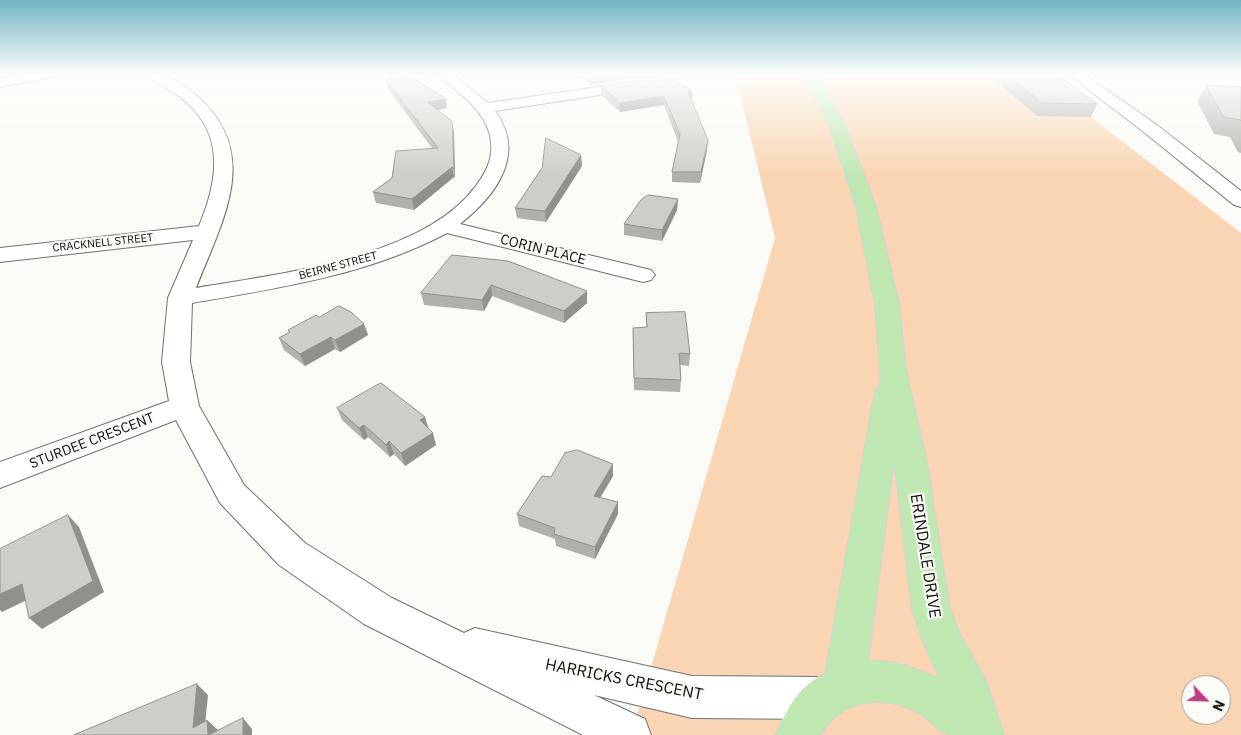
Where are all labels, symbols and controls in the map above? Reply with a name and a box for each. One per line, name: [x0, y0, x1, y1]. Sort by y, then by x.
street label: CRACKNELL STREET: [52, 231, 154, 255]
street label: CORIN PLACE: [498, 231, 588, 269]
street label: BEIRNE STREET: [297, 249, 379, 283]
street label: STURDEE CRESCENT: [27, 409, 157, 473]
street label: ERINDALE DRIVE: [906, 492, 944, 620]
street label: HARRICKS CRESCENT: [544, 655, 704, 705]
north arrow: [1181, 675, 1231, 725]
text: N: [1209, 697, 1229, 714]

